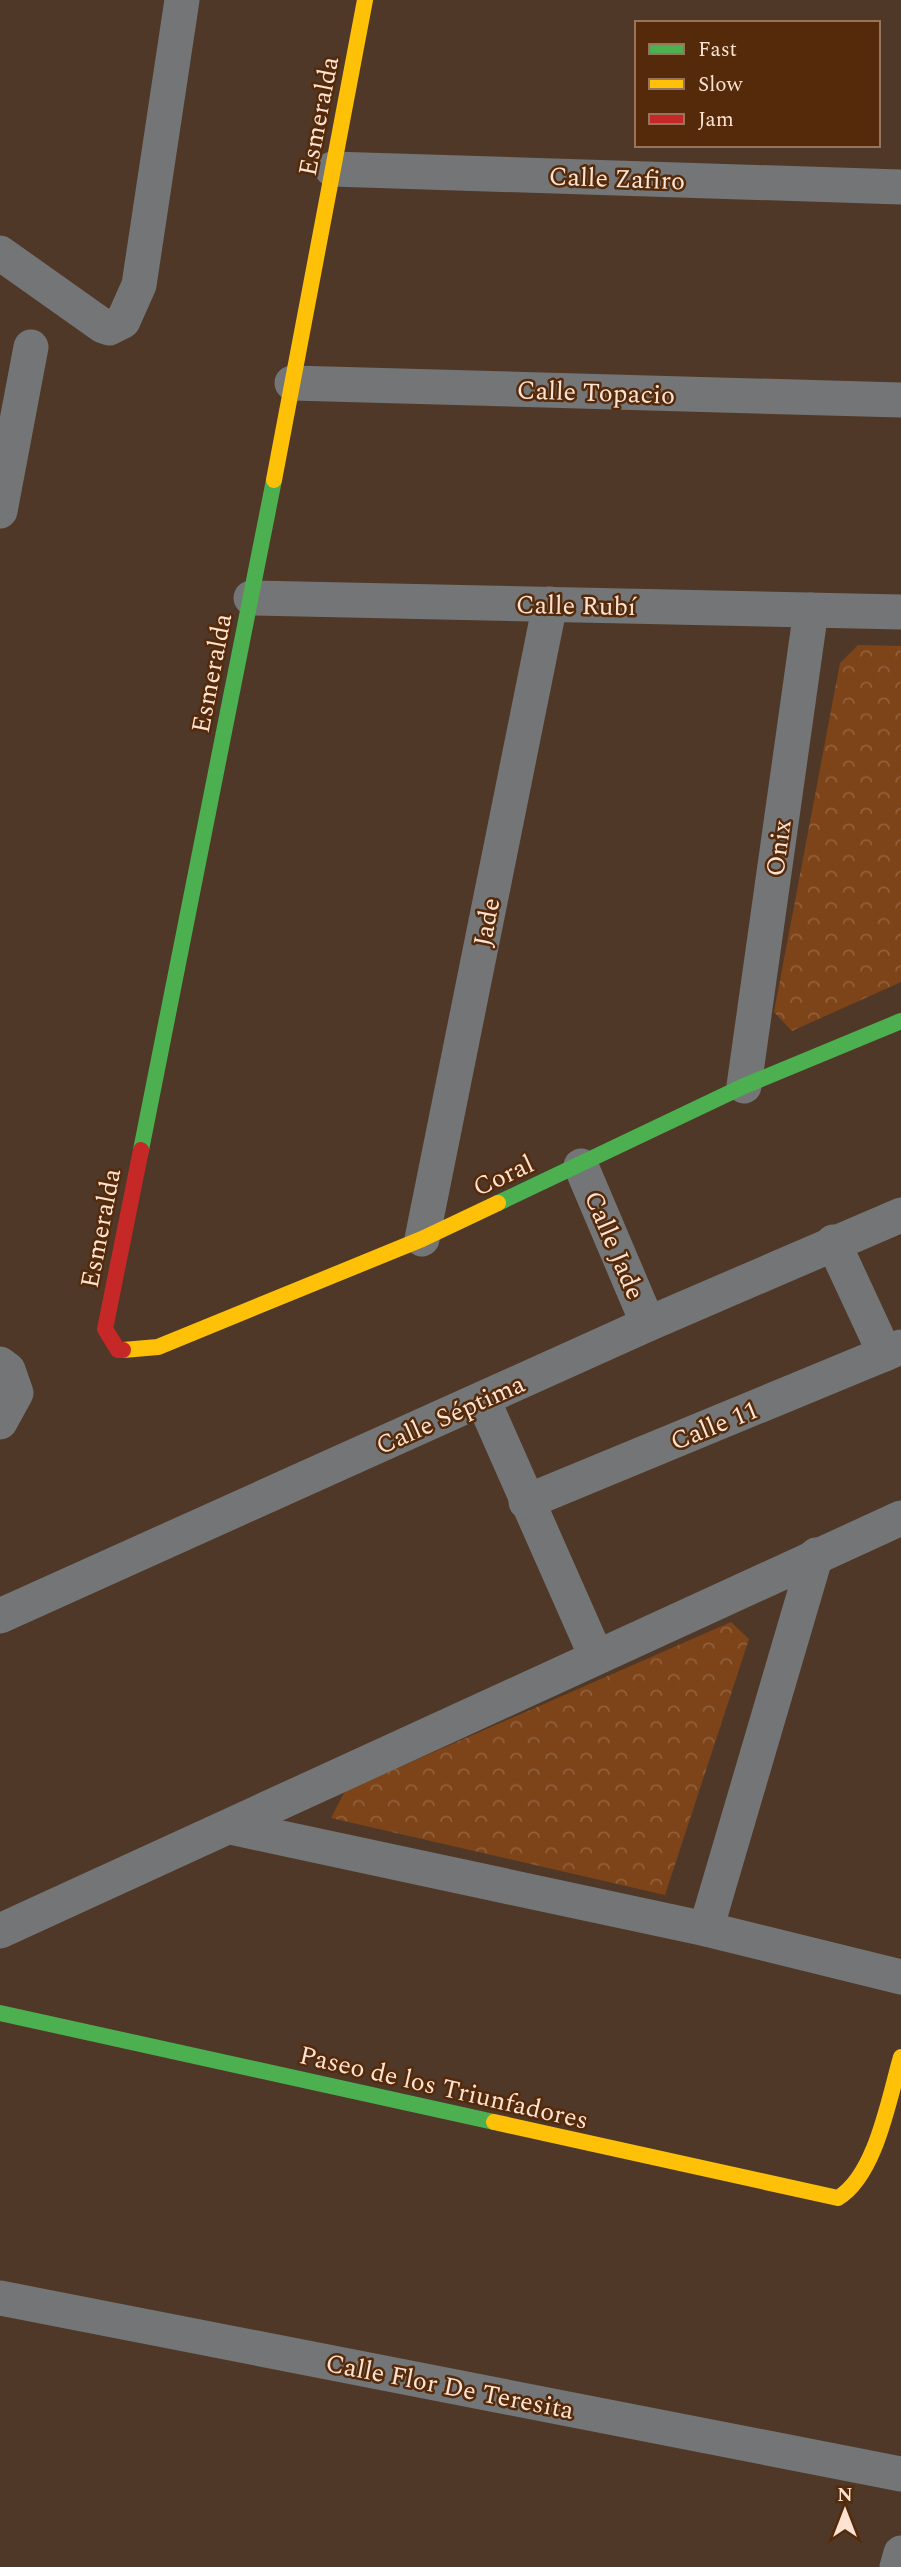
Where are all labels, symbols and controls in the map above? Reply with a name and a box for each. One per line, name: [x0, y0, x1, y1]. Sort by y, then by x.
legend: [635, 21, 880, 147]
text: Fast: [698, 34, 737, 66]
street label: Esmeralda: [288, 53, 350, 179]
text: Slow: [698, 69, 744, 101]
text: Jam: [698, 104, 734, 136]
street label: Calle Zafiro: [548, 157, 686, 201]
street label: Calle Topacio: [516, 370, 676, 416]
street label: Calle Rubí: [515, 585, 638, 627]
street label: Esmeralda: [181, 610, 243, 736]
street label: Onix: [755, 817, 803, 879]
street label: Jade: [463, 894, 511, 950]
street label: Coral: [466, 1144, 541, 1208]
street label: Esmeralda: [70, 1165, 132, 1291]
street label: Calle Jade: [573, 1185, 655, 1306]
street label: Calle Séptima: [369, 1364, 532, 1466]
street label: Calle 11: [664, 1390, 764, 1462]
street label: Paseo de los Triunfadores: [295, 2035, 592, 2141]
street label: Calle Flor De Teresita: [322, 2343, 578, 2431]
north arrow: [810, 2476, 880, 2546]
text: N: [837, 2481, 853, 2510]

